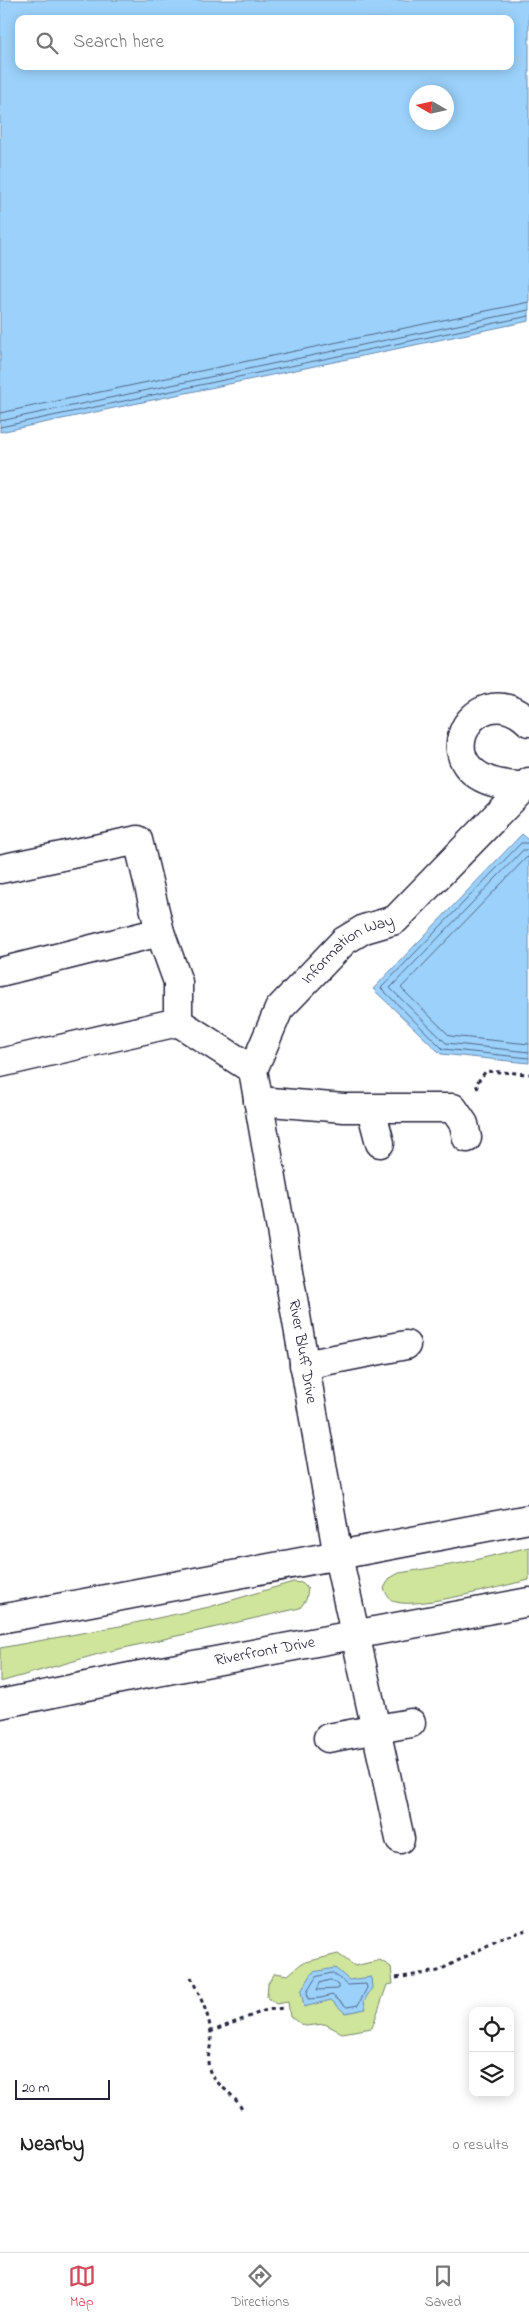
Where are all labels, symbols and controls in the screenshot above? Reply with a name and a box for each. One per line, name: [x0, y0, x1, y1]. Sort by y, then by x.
search box: [15, 15, 514, 70]
icon: search: [33, 29, 61, 57]
text: Search here: [73, 29, 164, 56]
north arrow: [409, 85, 454, 130]
street label: Information Way: [296, 909, 397, 990]
street label: River Bluff Drive: [281, 1298, 323, 1406]
street label: Riverfront Drive: [213, 1630, 318, 1673]
map controls: [469, 2007, 514, 2097]
button: locate: [469, 2007, 514, 2052]
button: layers: [469, 2052, 514, 2097]
scale bar: [15, 2077, 110, 2100]
text: 20 m: [22, 2078, 49, 2099]
text: Nearby: [20, 2130, 84, 2160]
text: 0 results: [453, 2133, 509, 2157]
tab: Map: [68, 2262, 96, 2313]
tab: Directions: [231, 2262, 289, 2313]
tab: Saved: [425, 2262, 461, 2313]

